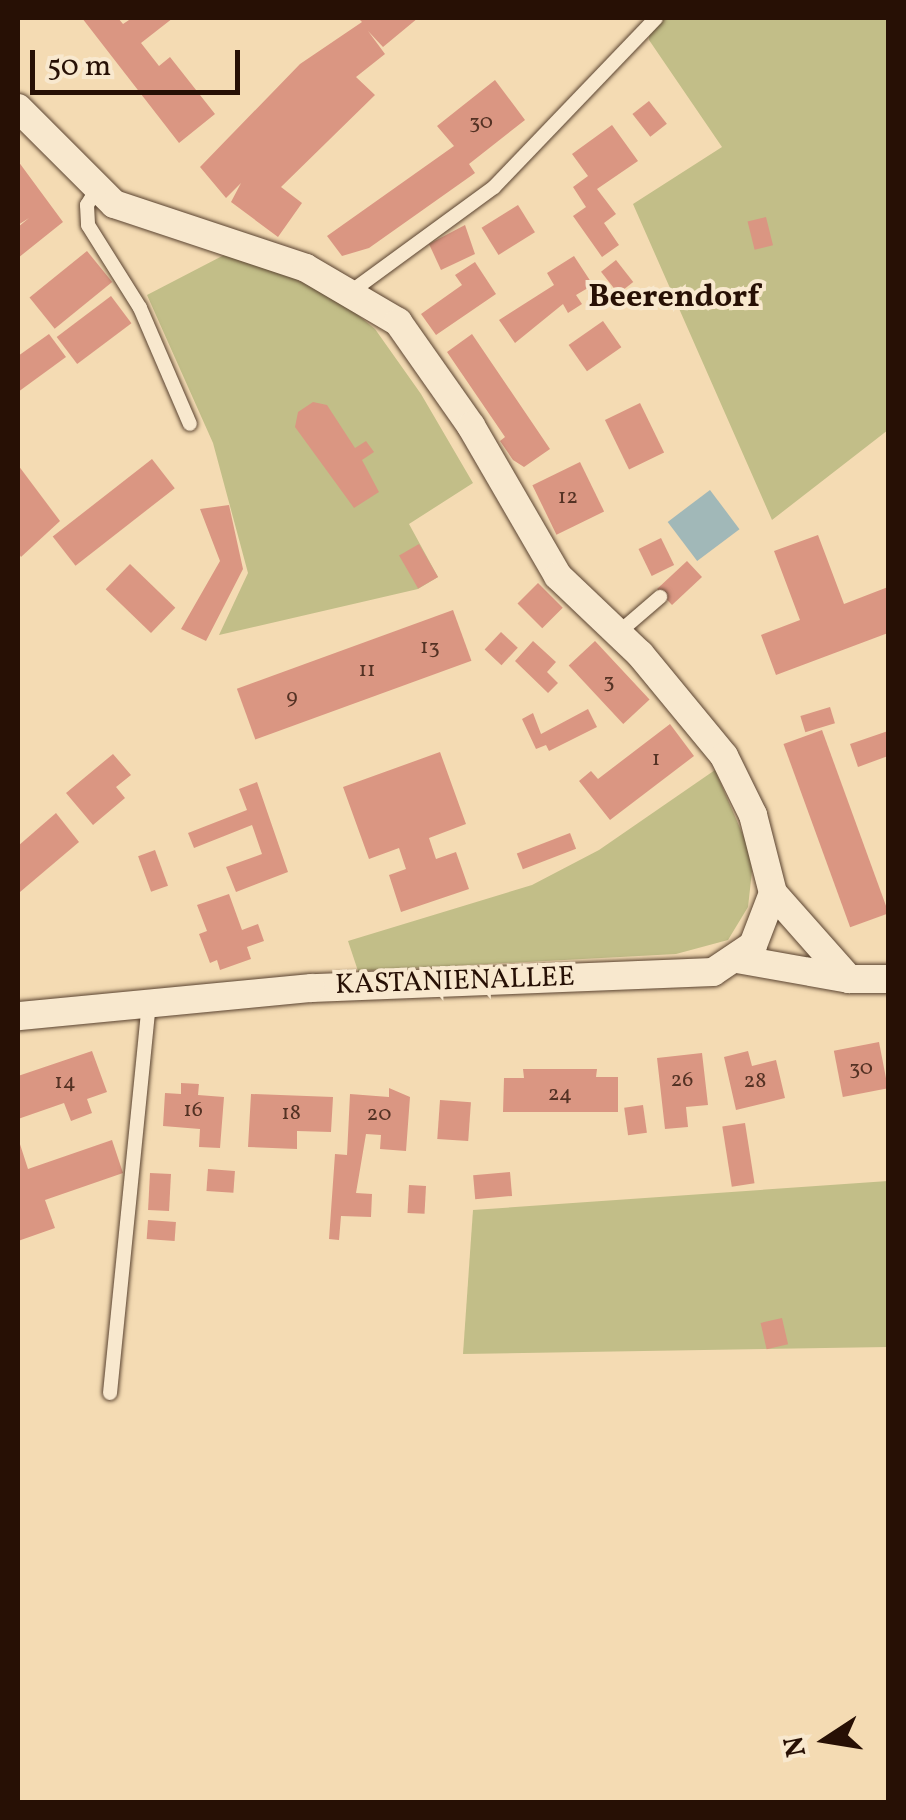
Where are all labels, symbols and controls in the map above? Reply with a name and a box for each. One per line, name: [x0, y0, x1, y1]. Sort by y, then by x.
scale bar: [35, 30, 245, 92]
text: 50 m: [47, 46, 111, 88]
house number: 30: [469, 110, 493, 136]
district label: Beerendorf: [588, 279, 760, 317]
house number: 12: [558, 485, 578, 511]
house number: 13: [420, 635, 440, 661]
house number: 11: [358, 658, 376, 684]
house number: 3: [603, 669, 615, 695]
house number: 9: [286, 685, 298, 711]
house number: 1: [652, 747, 660, 773]
street label: KASTANIENALLEE: [335, 961, 575, 1003]
house number: 30: [849, 1056, 873, 1082]
house number: 26: [671, 1068, 693, 1094]
house number: 28: [744, 1069, 766, 1095]
house number: 14: [54, 1070, 76, 1096]
house number: 24: [548, 1082, 572, 1108]
house number: 16: [183, 1098, 203, 1124]
house number: 18: [281, 1101, 301, 1127]
house number: 20: [367, 1102, 391, 1128]
north arrow: [776, 1690, 876, 1790]
text: N: [775, 1732, 817, 1760]

